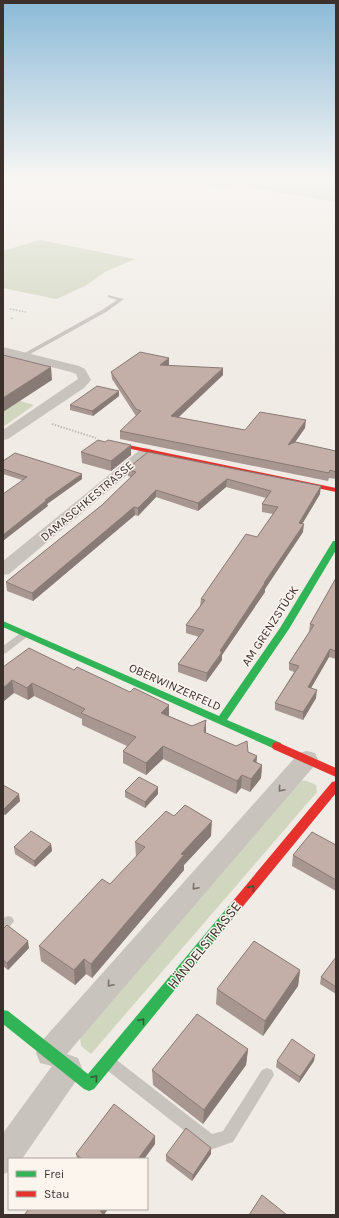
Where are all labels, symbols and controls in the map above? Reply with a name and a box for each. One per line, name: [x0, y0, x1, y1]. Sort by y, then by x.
street label: DAMASCHKESTRASSE: [38, 458, 136, 544]
street label: AM GRENZSTÜCK: [239, 583, 302, 669]
street label: OBERWINZERFELD: [127, 660, 223, 714]
one-way arrow: [279, 784, 286, 791]
one-way arrow: [193, 882, 200, 889]
one-way arrow: [247, 885, 254, 893]
street label: HÄNDELSTRASSE: [164, 898, 245, 992]
one-way arrow: [107, 980, 114, 987]
one-way arrow: [138, 1018, 145, 1025]
one-way arrow: [90, 1075, 97, 1083]
legend: [8, 1158, 148, 1210]
text: Frei: [44, 1167, 64, 1181]
text: Stau: [44, 1187, 70, 1201]

